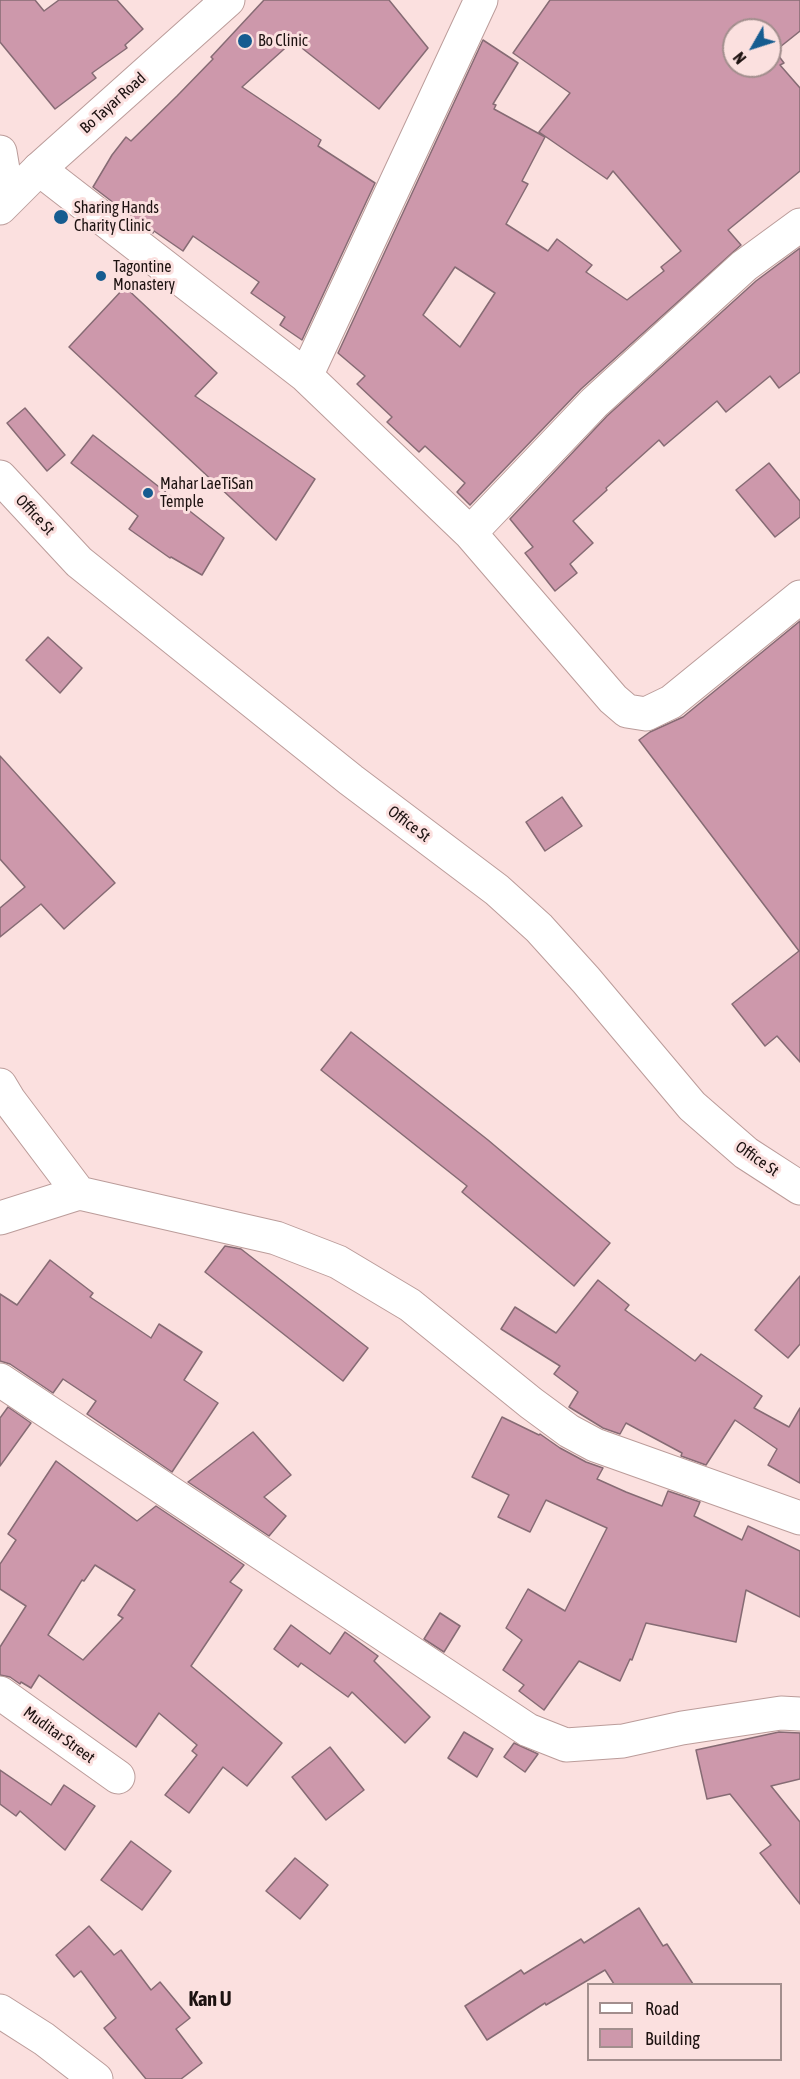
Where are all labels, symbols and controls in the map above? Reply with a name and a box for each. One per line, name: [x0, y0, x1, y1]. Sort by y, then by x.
north arrow: [722, 18, 782, 78]
place label: Bo Clinic: [258, 31, 308, 51]
marker: Bo Clinic: [236, 32, 254, 50]
text: N: [730, 49, 750, 67]
street label: Bo Tayar Road: [76, 68, 150, 138]
place label: Sharing Hands Charity Clinic: [74, 198, 159, 236]
marker: Sharing Hands Charity Clinic: [52, 208, 70, 226]
place label: Tagontine Monastery: [113, 257, 175, 295]
marker: Tagontine Monastery: [94, 269, 108, 283]
place label: Mahar LaeTiSan Temple: [160, 474, 253, 512]
marker: Mahar LaeTiSan Temple: [141, 486, 155, 500]
street label: Office St: [11, 491, 59, 539]
street label: Office St: [384, 802, 434, 846]
street label: Office St: [732, 1137, 782, 1181]
street label: Muditar Street: [19, 1703, 99, 1767]
legend: [587, 1983, 782, 2061]
district label: Kan U: [189, 1988, 231, 2012]
text: Road: [645, 1998, 679, 2019]
text: Building: [645, 2028, 700, 2049]

